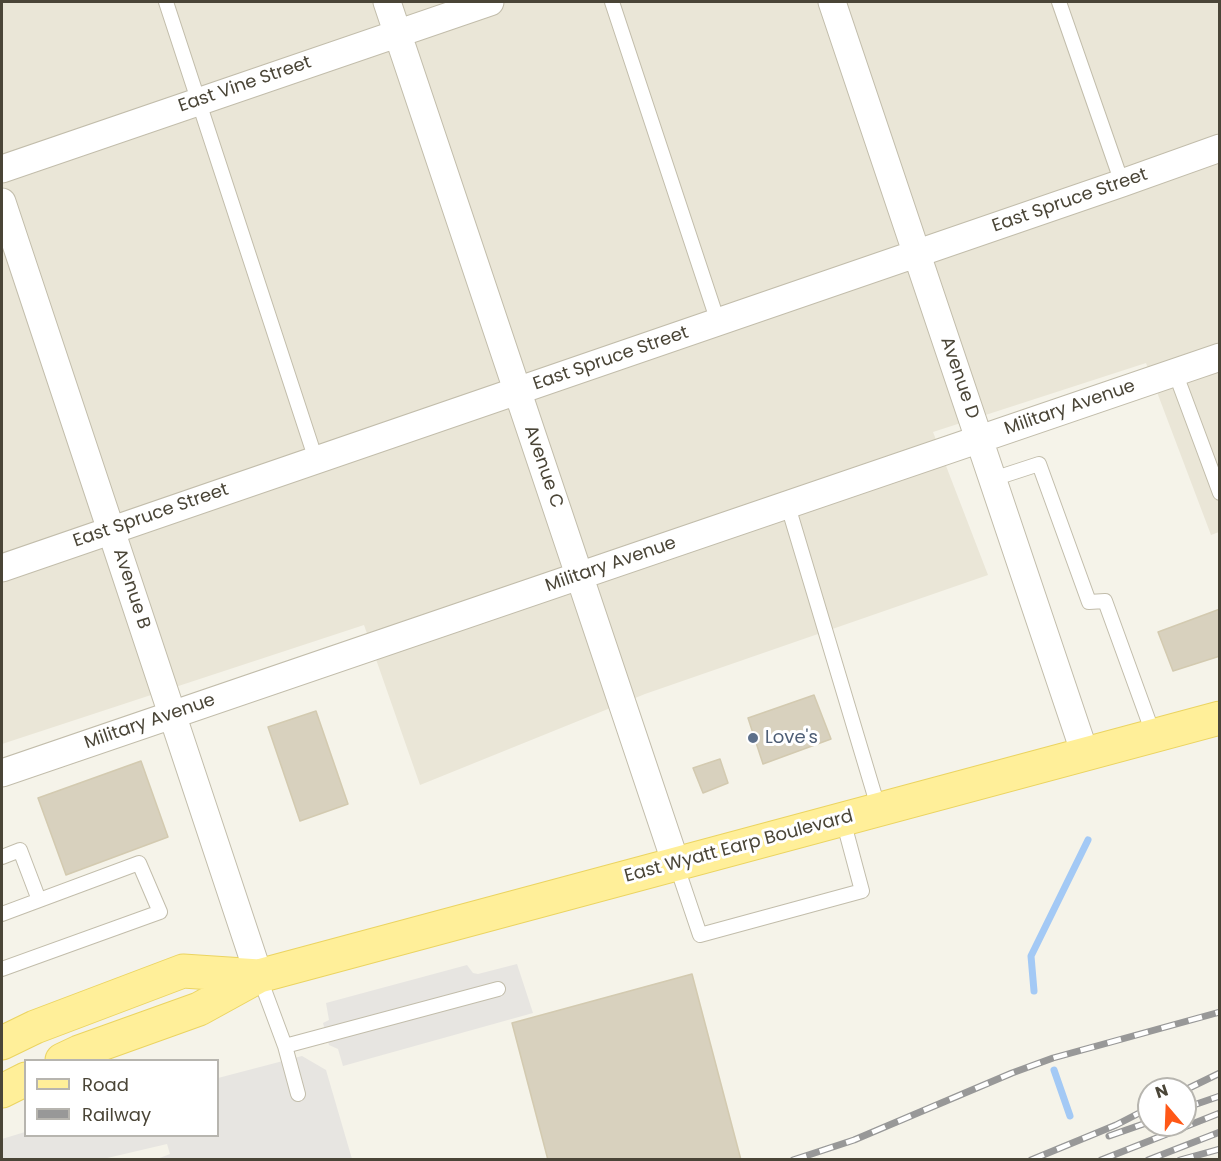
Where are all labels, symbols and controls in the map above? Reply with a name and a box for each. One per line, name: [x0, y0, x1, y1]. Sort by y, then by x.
street label: East Vine Street: [176, 52, 314, 118]
street label: East Spruce Street: [990, 164, 1150, 238]
street label: East Spruce Street: [531, 322, 691, 396]
street label: Avenue D: [935, 334, 983, 422]
street label: Military Avenue: [1002, 376, 1138, 440]
street label: Avenue C: [519, 423, 567, 511]
street label: East Spruce Street: [71, 479, 231, 553]
street label: Military Avenue: [543, 533, 679, 597]
street label: Avenue B: [108, 546, 154, 632]
street label: Military Avenue: [82, 690, 218, 754]
place label: Love's: [765, 727, 818, 749]
marker: Love's: [746, 731, 760, 745]
street label: East Wyatt Earp Boulevard: [622, 806, 856, 888]
legend: [24, 1059, 219, 1137]
text: Road: [82, 1072, 129, 1097]
north arrow: [1137, 1077, 1197, 1137]
text: N: [1152, 1079, 1171, 1104]
text: Railway: [82, 1102, 151, 1127]

